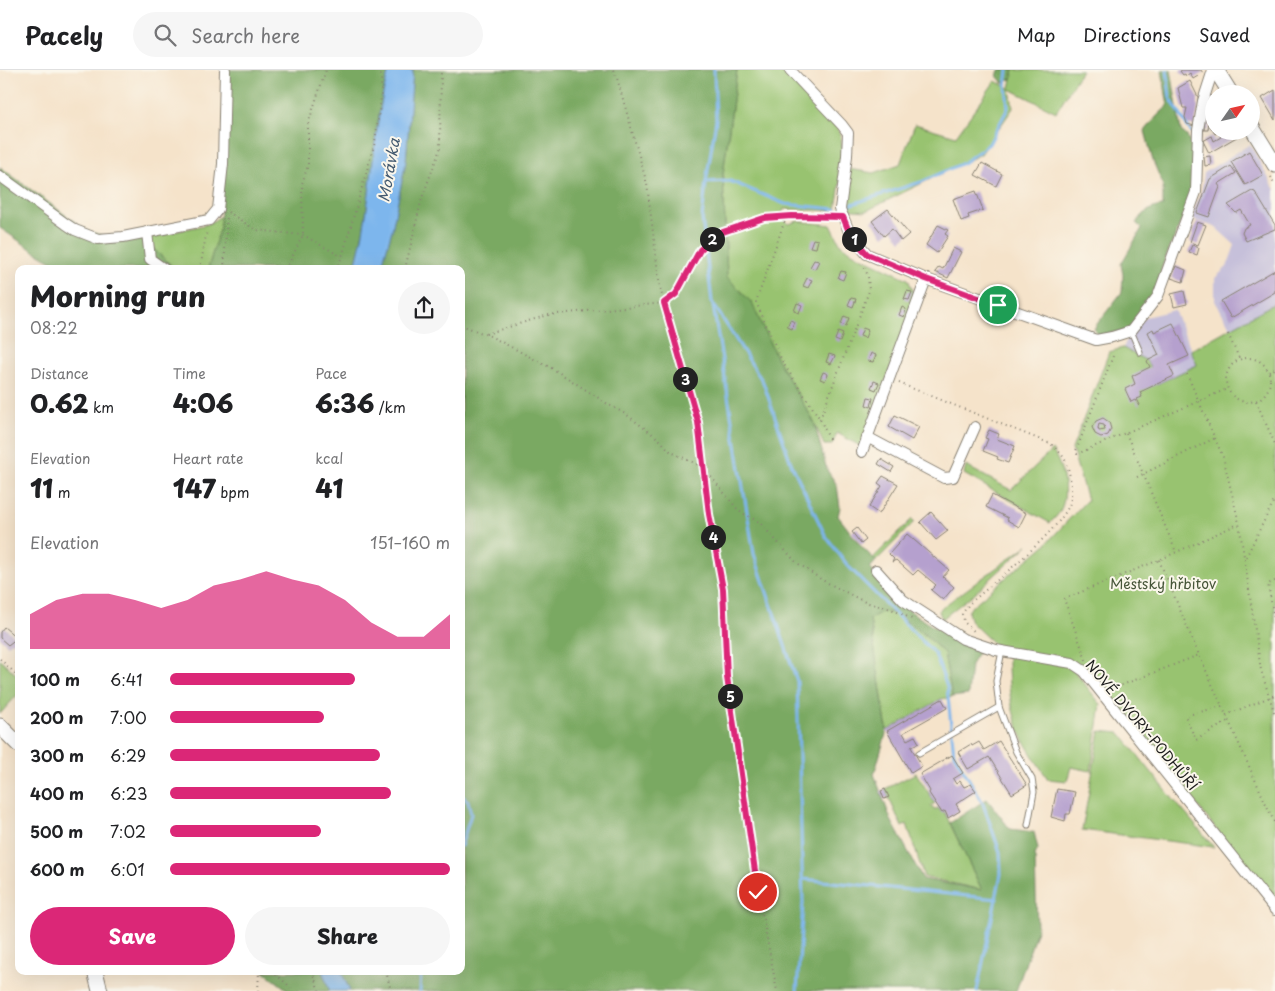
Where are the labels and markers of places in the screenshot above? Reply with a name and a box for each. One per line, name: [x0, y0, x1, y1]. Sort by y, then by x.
pin: 2: [700, 226, 724, 252]
pin: 1: [842, 226, 866, 252]
pin: [977, 284, 1019, 326]
pin: 3: [672, 366, 698, 392]
pin: 4: [700, 524, 726, 550]
pin: 5: [718, 684, 742, 708]
pin: [737, 871, 779, 913]

